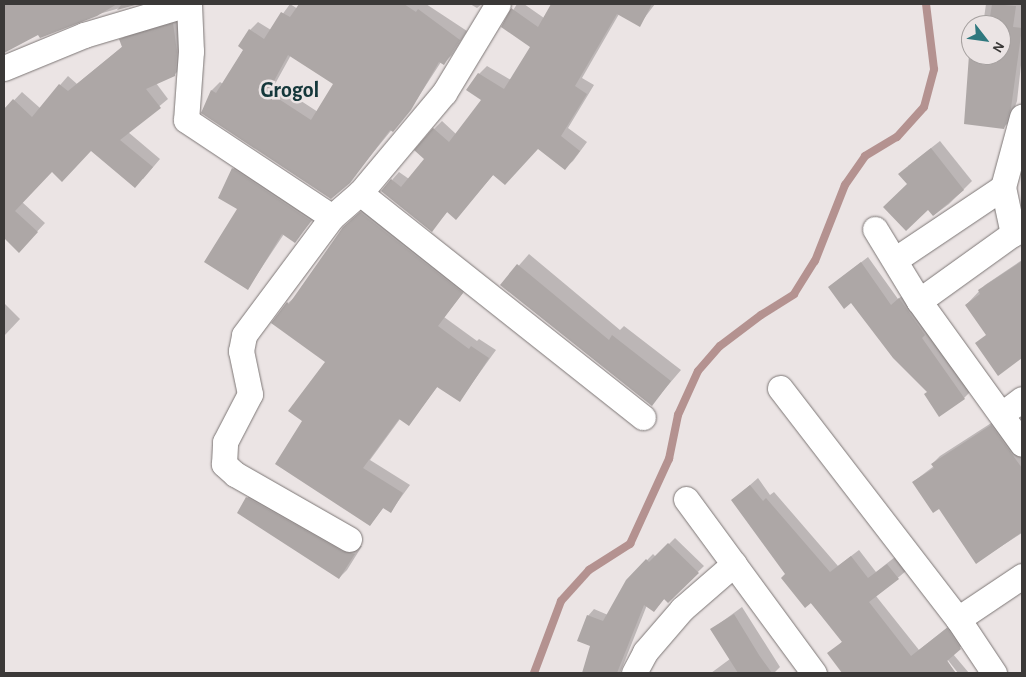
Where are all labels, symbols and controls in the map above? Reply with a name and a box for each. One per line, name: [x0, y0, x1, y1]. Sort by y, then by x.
north arrow: [961, 15, 1011, 65]
text: N: [990, 39, 1007, 55]
district label: Grogol: [261, 78, 319, 104]

